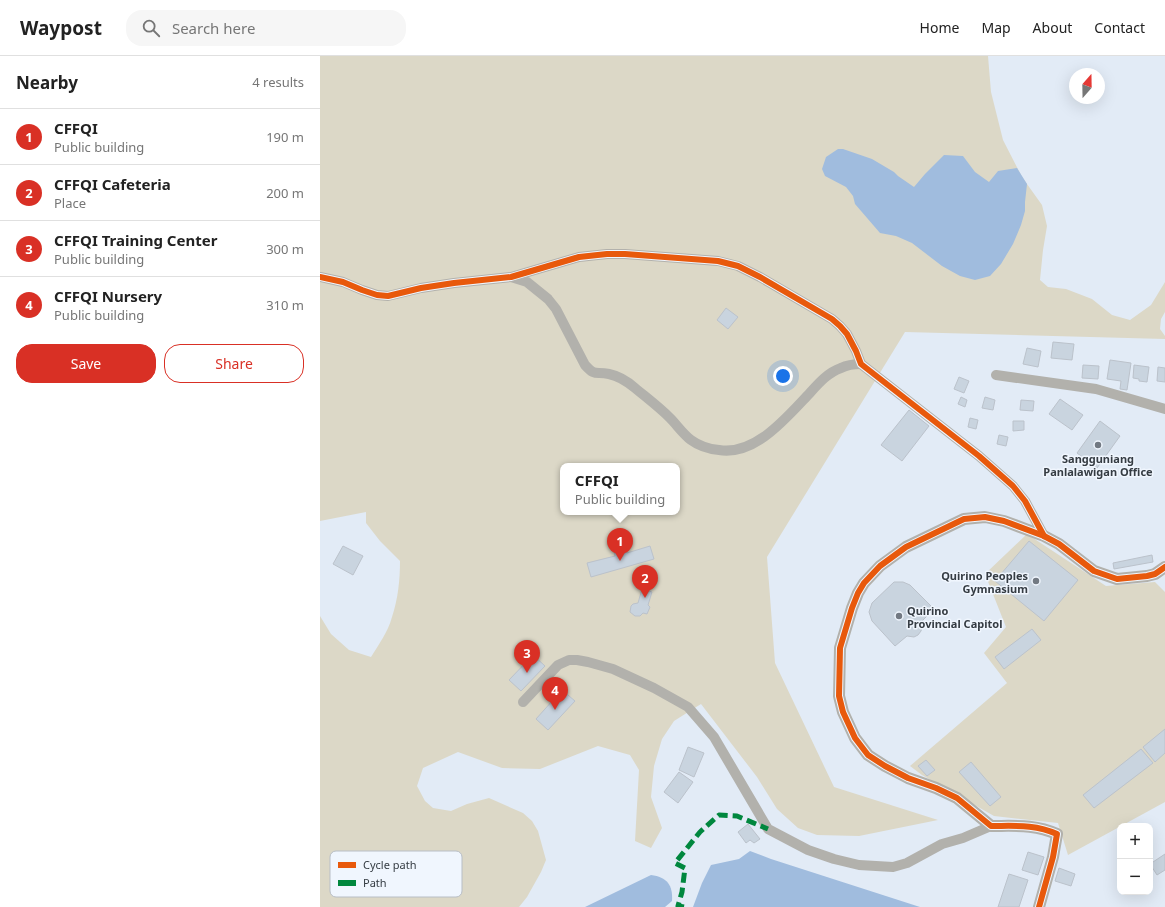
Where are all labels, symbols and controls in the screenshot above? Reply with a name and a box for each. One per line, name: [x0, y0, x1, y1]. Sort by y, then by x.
search box: [126, 10, 406, 46]
text: Waypost: [20, 15, 102, 41]
icon: search: [140, 17, 162, 39]
text: Search here: [172, 18, 255, 38]
text: Home: [920, 18, 959, 37]
text: Map: [981, 18, 1011, 37]
text: About: [1033, 18, 1072, 37]
text: Contact: [1094, 18, 1145, 37]
north arrow: [1069, 68, 1105, 104]
text: Nearby: [16, 71, 78, 94]
text: 4 results: [252, 73, 304, 91]
text: CFFQI: [54, 118, 98, 138]
text: 1: [25, 128, 33, 146]
text: 190 m: [266, 128, 304, 146]
text: Public building: [54, 138, 144, 156]
text: CFFQI Cafeteria: [54, 174, 171, 194]
text: 2: [25, 184, 33, 202]
text: 200 m: [266, 184, 304, 202]
text: Place: [54, 194, 86, 212]
text: CFFQI Training Center: [54, 230, 217, 250]
text: 3: [25, 240, 33, 258]
text: 300 m: [266, 240, 304, 258]
text: Public building: [54, 250, 144, 268]
text: CFFQI Nursery: [54, 286, 162, 306]
text: 4: [25, 296, 33, 314]
text: 310 m: [266, 296, 304, 314]
text: Public building: [54, 306, 144, 324]
button: Save: [16, 344, 156, 383]
button: Share: [164, 344, 304, 383]
your location: [773, 366, 793, 386]
marker: Sangguniang Panlalawigan Office: [1093, 440, 1103, 450]
place label: Sangguniang Panlalawigan Office: [1043, 451, 1153, 479]
popup: [560, 463, 680, 515]
text: CFFQI: [575, 470, 619, 490]
text: Public building: [575, 490, 665, 508]
pin: 1: [607, 528, 633, 561]
pin: 2: [632, 565, 658, 598]
place label: Quirino Peoples Gymnasium: [941, 568, 1028, 596]
marker: Quirino Peoples Gymnasium: [1031, 576, 1041, 586]
place label: Quirino Provincial Capitol: [907, 603, 1002, 631]
marker: Quirino Provincial Capitol: [894, 611, 904, 621]
pin: 3: [514, 640, 540, 673]
pin: 4: [542, 677, 568, 710]
map controls: [1117, 823, 1153, 895]
button: +: [1117, 823, 1153, 859]
legend: [330, 851, 462, 897]
text: Cycle path: [363, 857, 416, 872]
button: −: [1117, 859, 1153, 895]
text: Path: [363, 875, 387, 890]

